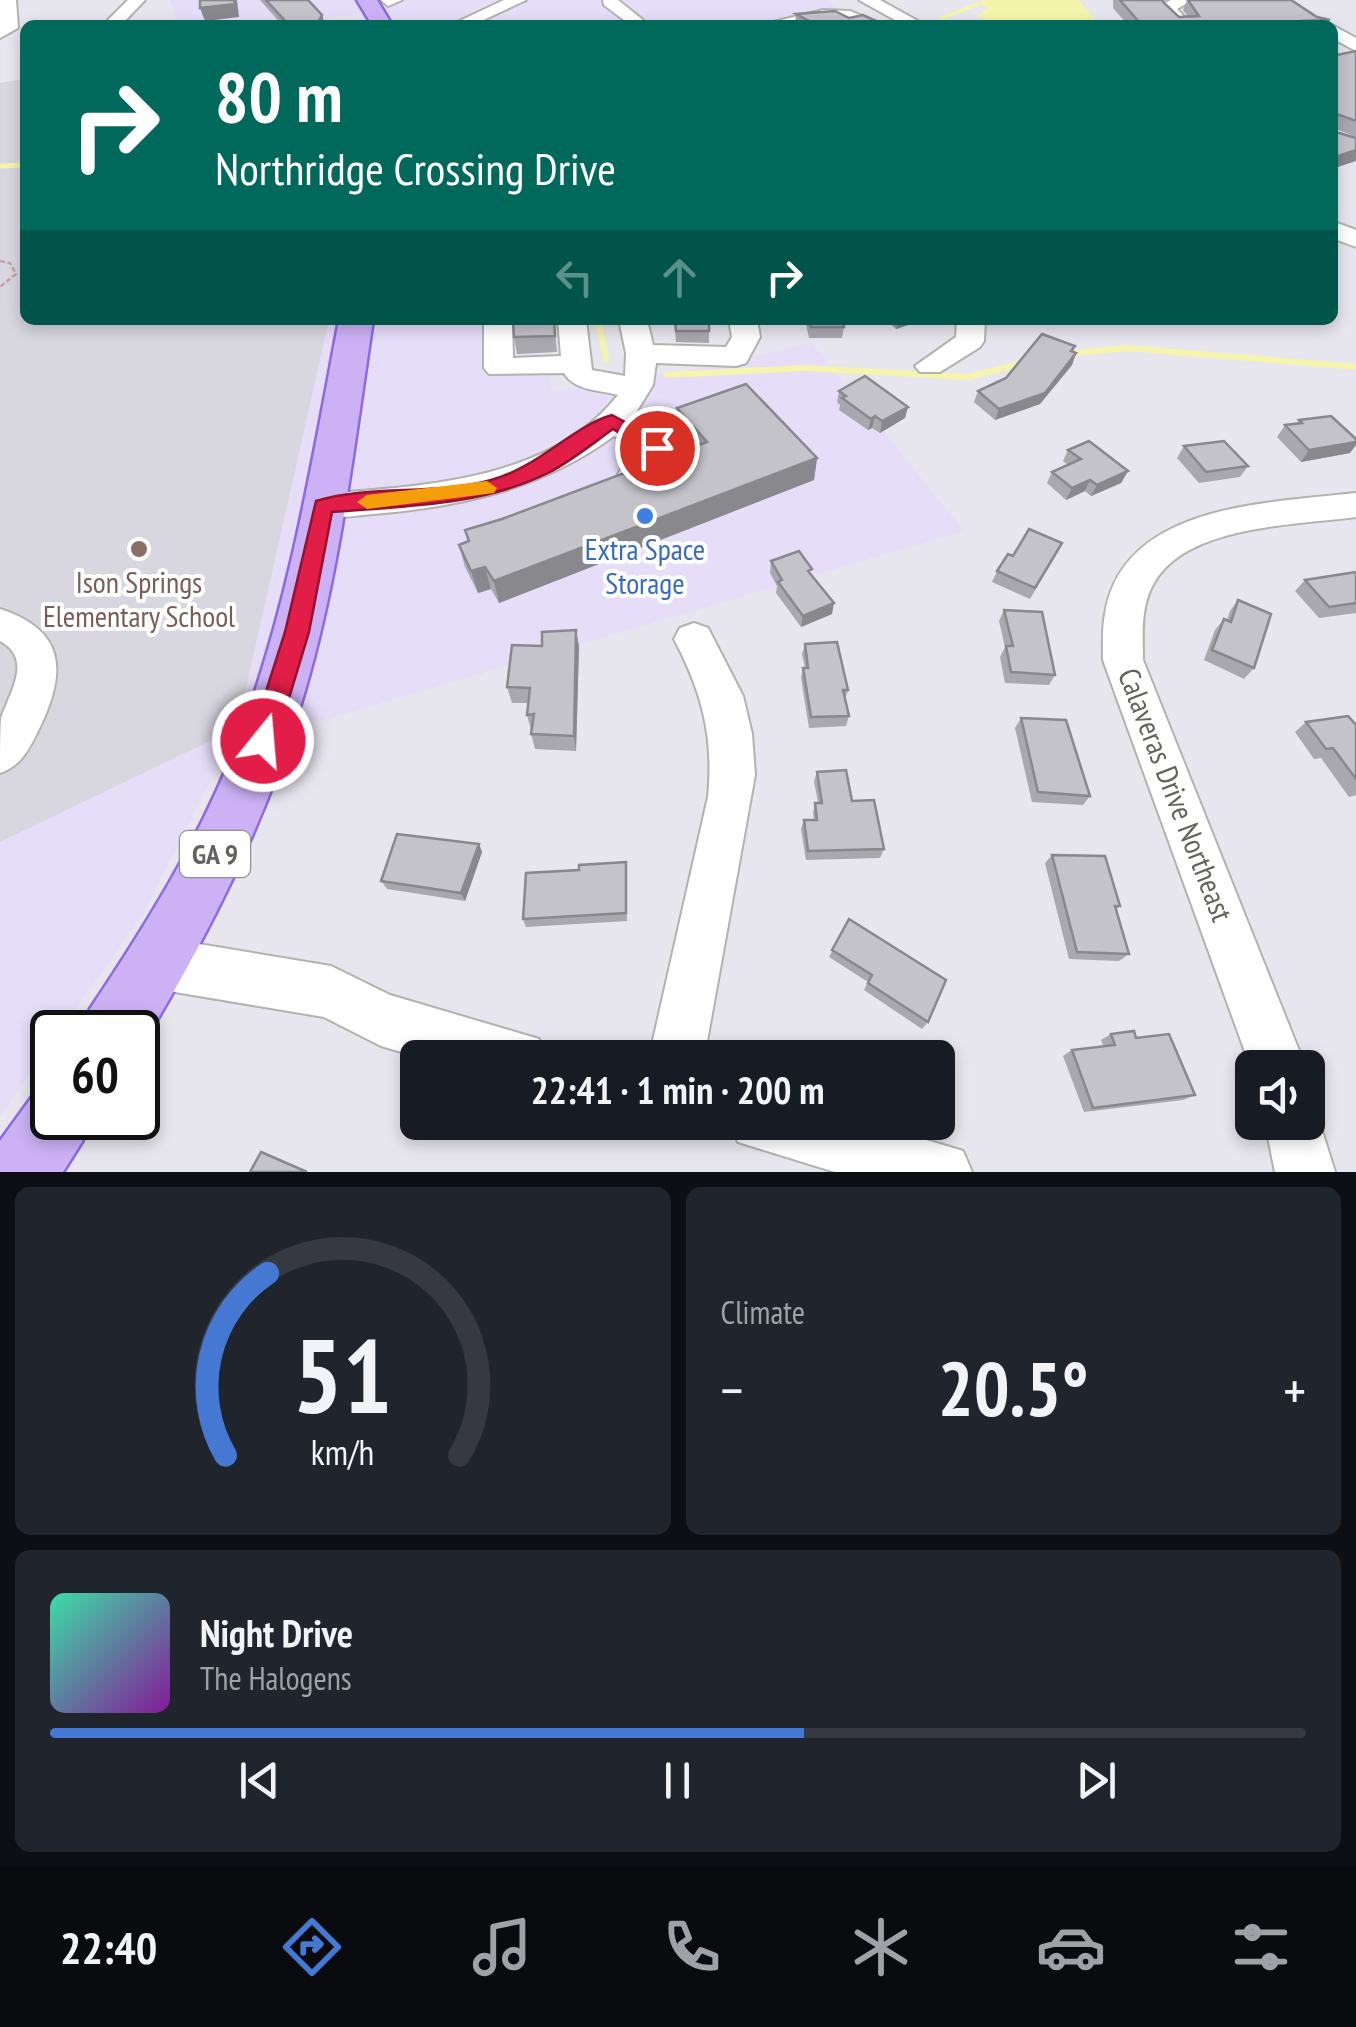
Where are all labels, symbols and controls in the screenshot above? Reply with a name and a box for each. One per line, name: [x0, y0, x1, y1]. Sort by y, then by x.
text: 80 m: [215, 51, 343, 141]
icon: right: [50, 60, 180, 190]
text: Northridge Crossing Drive: [215, 139, 616, 197]
icon: left: [547, 250, 602, 305]
icon: ahead: [652, 250, 707, 305]
icon: right: [757, 250, 812, 305]
pin: [615, 406, 700, 491]
icon: arrive: [630, 421, 685, 476]
marker: Extra Space Storage: [634, 505, 656, 527]
place label: Extra Space Storage: [585, 529, 705, 602]
marker: Ison Springs Elementary School: [128, 538, 150, 560]
place label: Ison Springs Elementary School: [43, 562, 235, 635]
street label: Calaveras Drive Northeast: [1110, 662, 1243, 927]
position arrow: [211, 689, 315, 793]
road number: GA 9: [180, 831, 250, 877]
speed limit sign: 60: [30, 1010, 160, 1140]
map controls: [1235, 1050, 1325, 1140]
button: sound: [1235, 1050, 1325, 1140]
text: 22:41 · 1 min · 200 m: [531, 1065, 824, 1114]
text: Climate: [721, 1291, 805, 1333]
text: 51: [293, 1307, 392, 1442]
text: 20.5°: [938, 1340, 1089, 1437]
text: −: [721, 1354, 743, 1425]
text: +: [1283, 1354, 1306, 1425]
text: km/h: [311, 1429, 374, 1475]
text: Night Drive: [200, 1608, 353, 1657]
text: The Halogens: [200, 1657, 352, 1699]
icon: previous: [232, 1753, 287, 1808]
icon: pause: [650, 1753, 705, 1808]
icon: next: [1069, 1753, 1124, 1808]
icon: directions: [277, 1912, 347, 1982]
icon: music: [467, 1912, 537, 1982]
icon: phone: [657, 1912, 727, 1982]
icon: climate: [846, 1912, 916, 1982]
icon: car: [1036, 1912, 1106, 1982]
icon: filters: [1226, 1912, 1296, 1982]
text: 22:40: [60, 1918, 157, 1976]

